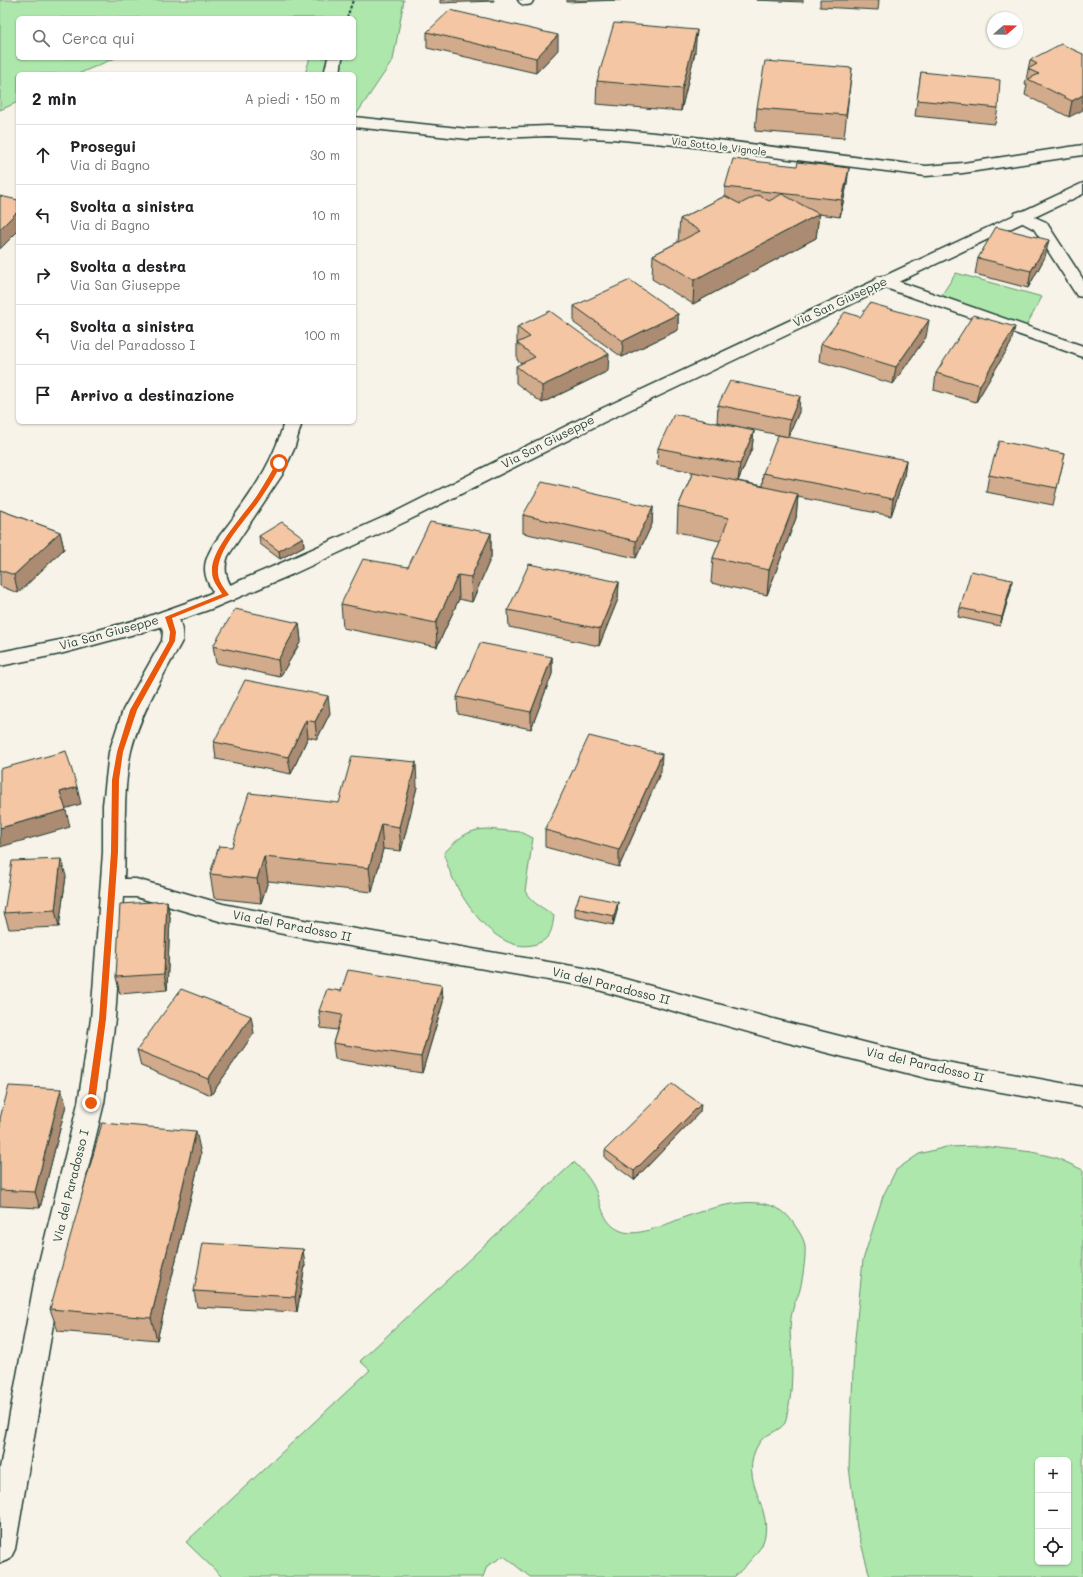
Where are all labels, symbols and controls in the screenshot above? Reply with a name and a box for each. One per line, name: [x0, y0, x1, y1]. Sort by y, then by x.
north arrow: [987, 12, 1023, 48]
search box: [16, 16, 356, 60]
icon: search: [30, 27, 52, 49]
text: Cerca qui: [62, 28, 135, 48]
text: 2 min: [32, 87, 77, 109]
text: A piedi · 150 m: [245, 90, 340, 107]
street label: Via Sotto le Vignole: [671, 133, 767, 159]
text: Prosegui: [70, 136, 136, 156]
icon: ahead: [32, 144, 54, 166]
text: 30 m: [310, 146, 340, 163]
text: Via di Bagno: [70, 156, 150, 173]
text: Svolta a sinistra: [70, 196, 194, 216]
icon: left: [32, 204, 54, 226]
text: 10 m: [312, 206, 340, 223]
text: Via di Bagno: [70, 216, 150, 233]
text: Svolta a destra: [70, 256, 186, 276]
icon: right: [32, 264, 54, 286]
text: 10 m: [312, 266, 340, 283]
street label: Via San Giuseppe: [790, 272, 889, 330]
text: Via San Giuseppe: [70, 276, 181, 293]
text: Svolta a sinistra: [70, 316, 194, 336]
icon: left: [32, 324, 54, 346]
text: 100 m: [304, 326, 340, 343]
text: Via del Paradosso I: [70, 336, 195, 353]
icon: arrive: [32, 384, 54, 406]
text: Arrivo a destinazione: [70, 385, 234, 405]
street label: Via San Giuseppe: [498, 411, 597, 471]
route start: [270, 454, 288, 472]
street label: Via San Giuseppe: [57, 611, 160, 653]
street label: Via del Paradosso II: [231, 906, 353, 944]
street label: Via del Paradosso II: [551, 963, 672, 1007]
street label: Via del Paradosso II: [865, 1043, 986, 1085]
route end: [82, 1094, 100, 1112]
street label: Via del Paradosso I: [48, 1128, 92, 1244]
map controls: [1035, 1457, 1071, 1565]
button: +: [1035, 1457, 1071, 1493]
button: −: [1035, 1493, 1071, 1529]
button: locate: [1035, 1529, 1071, 1565]

